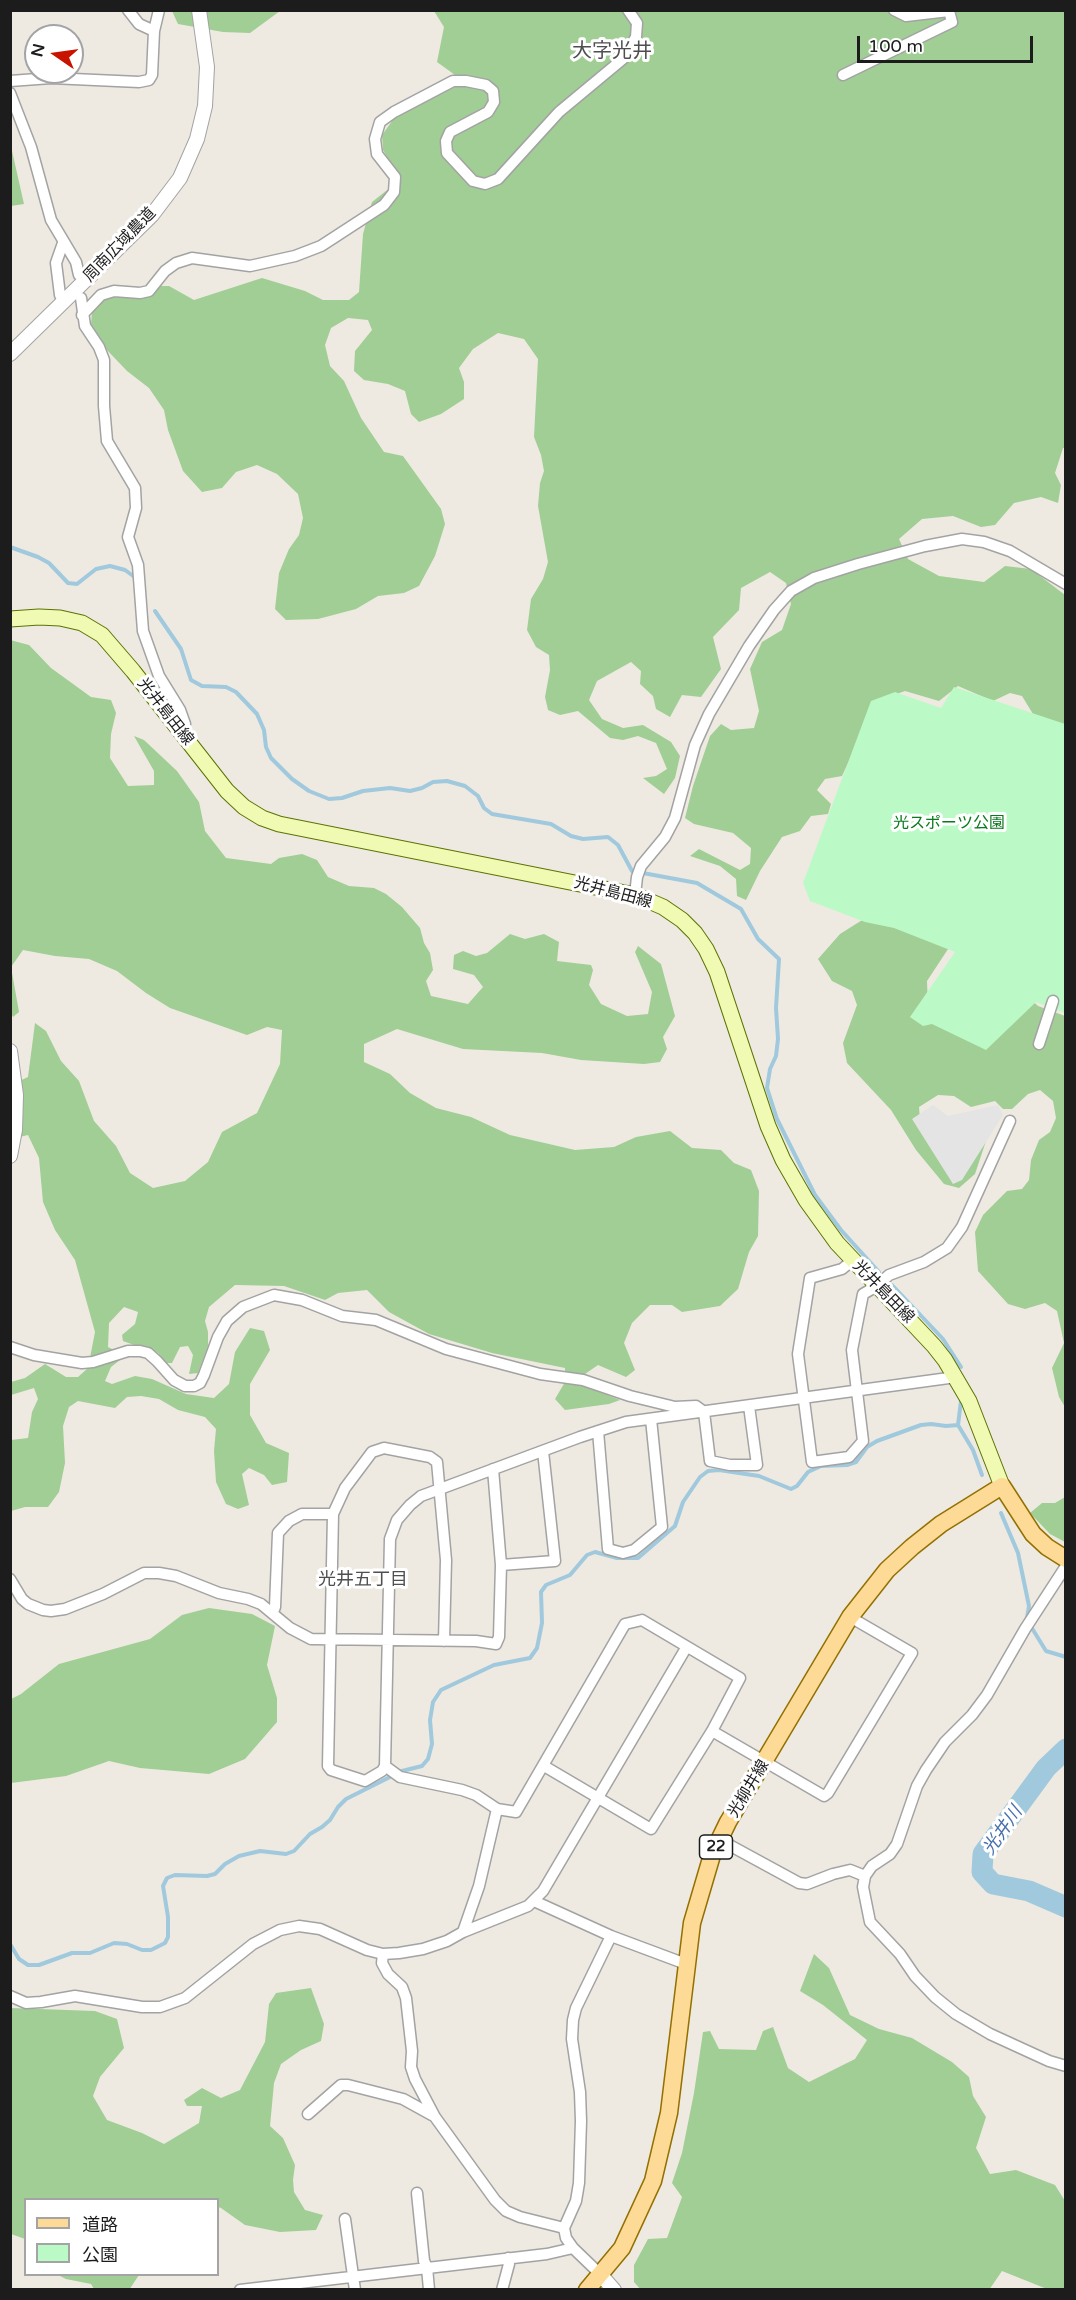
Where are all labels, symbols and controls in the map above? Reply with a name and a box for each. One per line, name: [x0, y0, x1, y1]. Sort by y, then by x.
north arrow: [24, 24, 84, 84]
scale bar: [860, 24, 1036, 62]
text: 100 m: [868, 35, 923, 57]
district label: 大字光井: [572, 40, 652, 64]
text: N: [27, 42, 50, 59]
street label: 周南広域農道: [80, 204, 160, 286]
street label: 光井島田線: [133, 675, 197, 749]
park label: 光スポーツ公園: [893, 814, 1005, 834]
street label: 光井島田線: [572, 873, 654, 913]
street label: 光井島田線: [848, 1257, 918, 1327]
district label: 光井五丁目: [318, 1569, 408, 1591]
street label: 光柳井線: [724, 1757, 774, 1821]
water label: 光井川: [979, 1803, 1027, 1859]
road number: 22: [700, 1835, 732, 1859]
legend: [24, 2198, 219, 2276]
text: 道路: [82, 2214, 118, 2236]
text: 公園: [82, 2244, 118, 2266]

